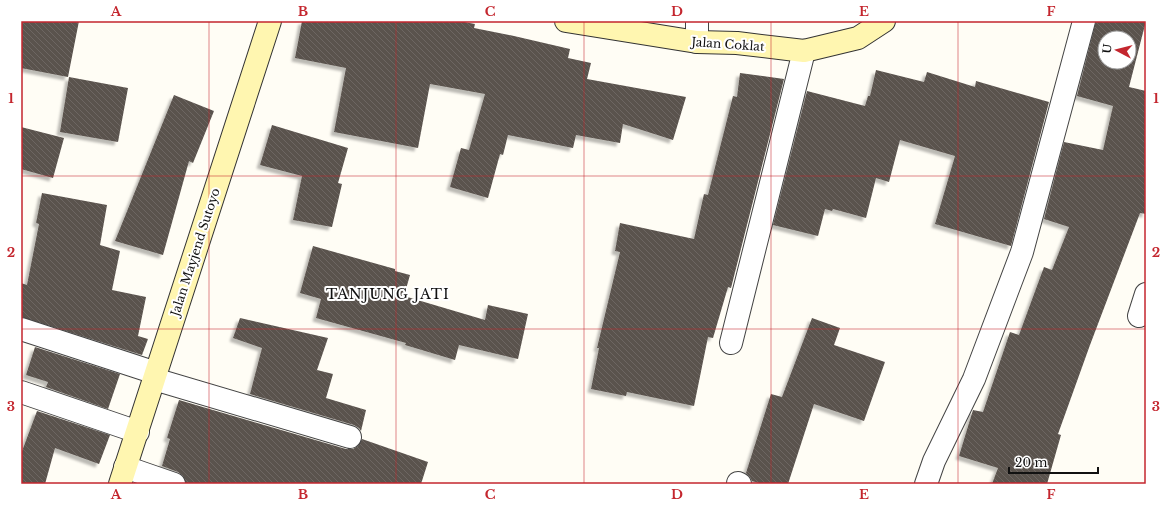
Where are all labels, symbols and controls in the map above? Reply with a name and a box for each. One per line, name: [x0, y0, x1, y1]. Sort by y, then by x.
text: A: [110, 3, 122, 20]
text: B: [298, 3, 308, 20]
text: C: [485, 3, 496, 20]
text: D: [671, 3, 683, 20]
text: E: [859, 3, 869, 20]
text: F: [1047, 3, 1056, 20]
north arrow: [1097, 30, 1137, 70]
street label: Jalan Coklat: [689, 34, 765, 54]
text: U: [1100, 43, 1115, 54]
text: 1: [8, 90, 14, 107]
text: 1: [1153, 90, 1159, 107]
street label: Jalan Mayjend Sutoyo: [167, 186, 223, 320]
text: 2: [7, 244, 15, 261]
text: 2: [1152, 244, 1160, 261]
district label: TANJUNG JATI: [326, 285, 450, 303]
text: 3: [7, 398, 15, 415]
text: 3: [1152, 398, 1160, 415]
scale bar: [1009, 449, 1098, 475]
text: 20 m: [1015, 455, 1047, 470]
text: A: [110, 486, 122, 503]
text: B: [298, 486, 308, 503]
text: C: [485, 486, 496, 503]
text: D: [671, 486, 683, 503]
text: E: [859, 486, 869, 503]
text: F: [1047, 486, 1056, 503]

